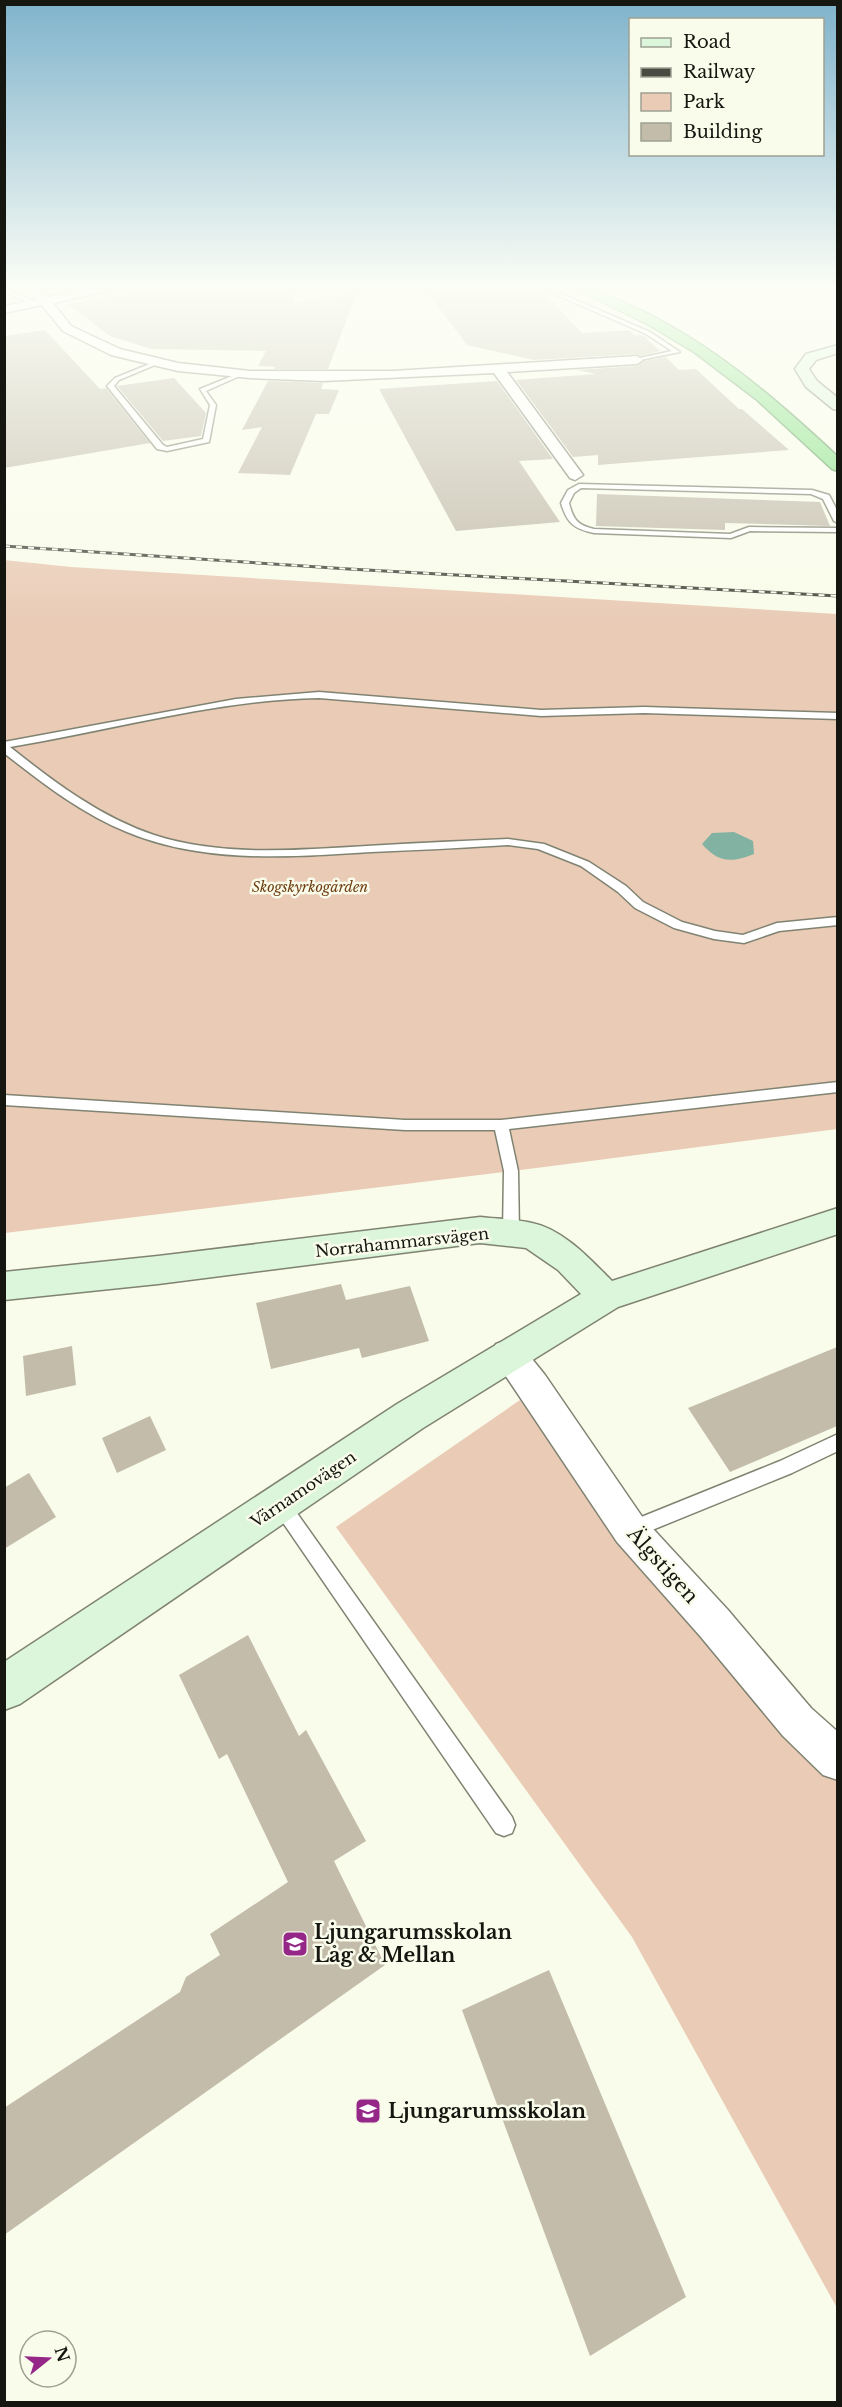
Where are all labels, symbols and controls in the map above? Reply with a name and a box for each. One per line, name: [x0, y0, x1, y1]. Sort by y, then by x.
legend: [629, 18, 824, 156]
text: Road: [683, 31, 731, 53]
text: Railway: [683, 61, 756, 83]
text: Park: [683, 91, 725, 113]
text: Building: [683, 121, 762, 143]
park label: Skogskyrkogården: [252, 878, 368, 896]
street label: Norrahammarsvägen: [314, 1223, 490, 1261]
street label: Värnamovägen: [246, 1446, 360, 1532]
street label: Älgstigen: [622, 1520, 704, 1608]
place label: Ljungarumsskolan Låg & Mellan: [314, 1920, 512, 1967]
school or university icon: Ljungarumsskolan Låg & Mellan: [280, 1929, 310, 1959]
school or university icon: Ljungarumsskolan: [353, 2096, 383, 2126]
place label: Ljungarumsskolan: [388, 2099, 586, 2123]
north arrow: [18, 2329, 78, 2389]
text: N: [50, 2344, 74, 2365]

